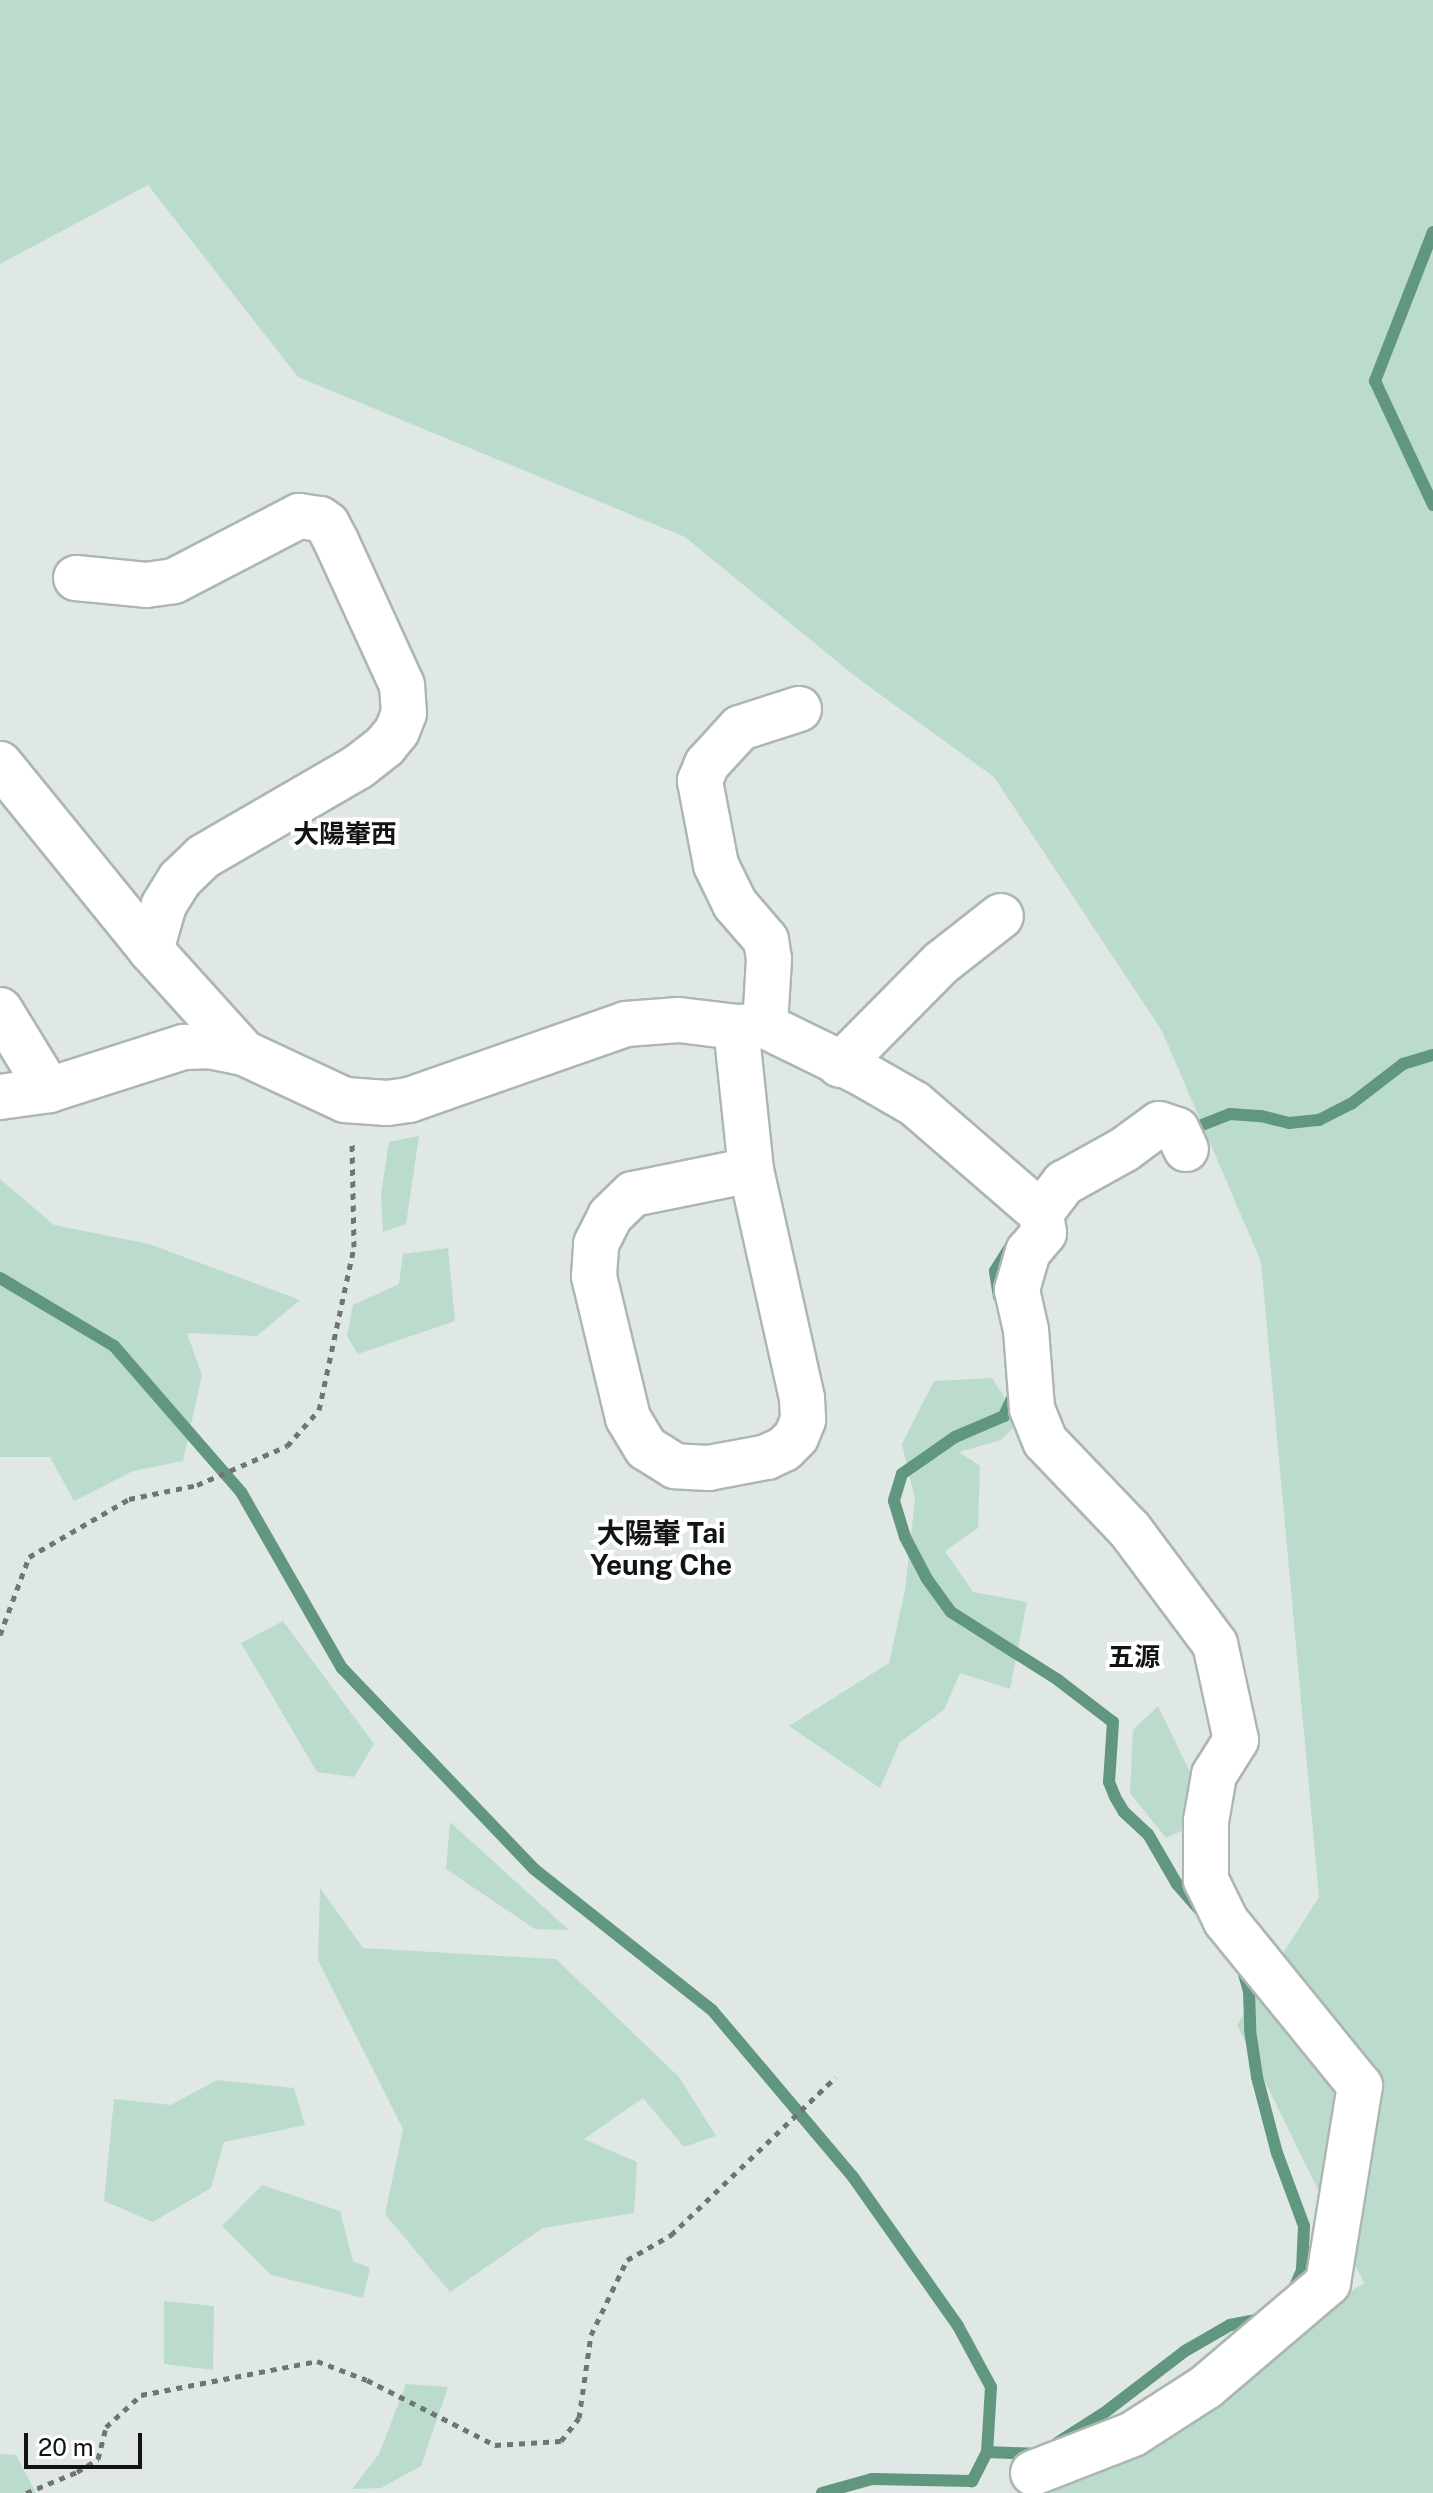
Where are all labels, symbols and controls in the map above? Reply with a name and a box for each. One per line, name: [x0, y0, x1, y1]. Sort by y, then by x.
district label: 大陽輋西: [293, 818, 397, 850]
district label: 大陽輋 Tai Yeung Che: [590, 1516, 732, 1582]
district label: 五源: [1108, 1641, 1160, 1673]
scale bar: [28, 2417, 146, 2467]
text: 20 m: [38, 2433, 94, 2461]

